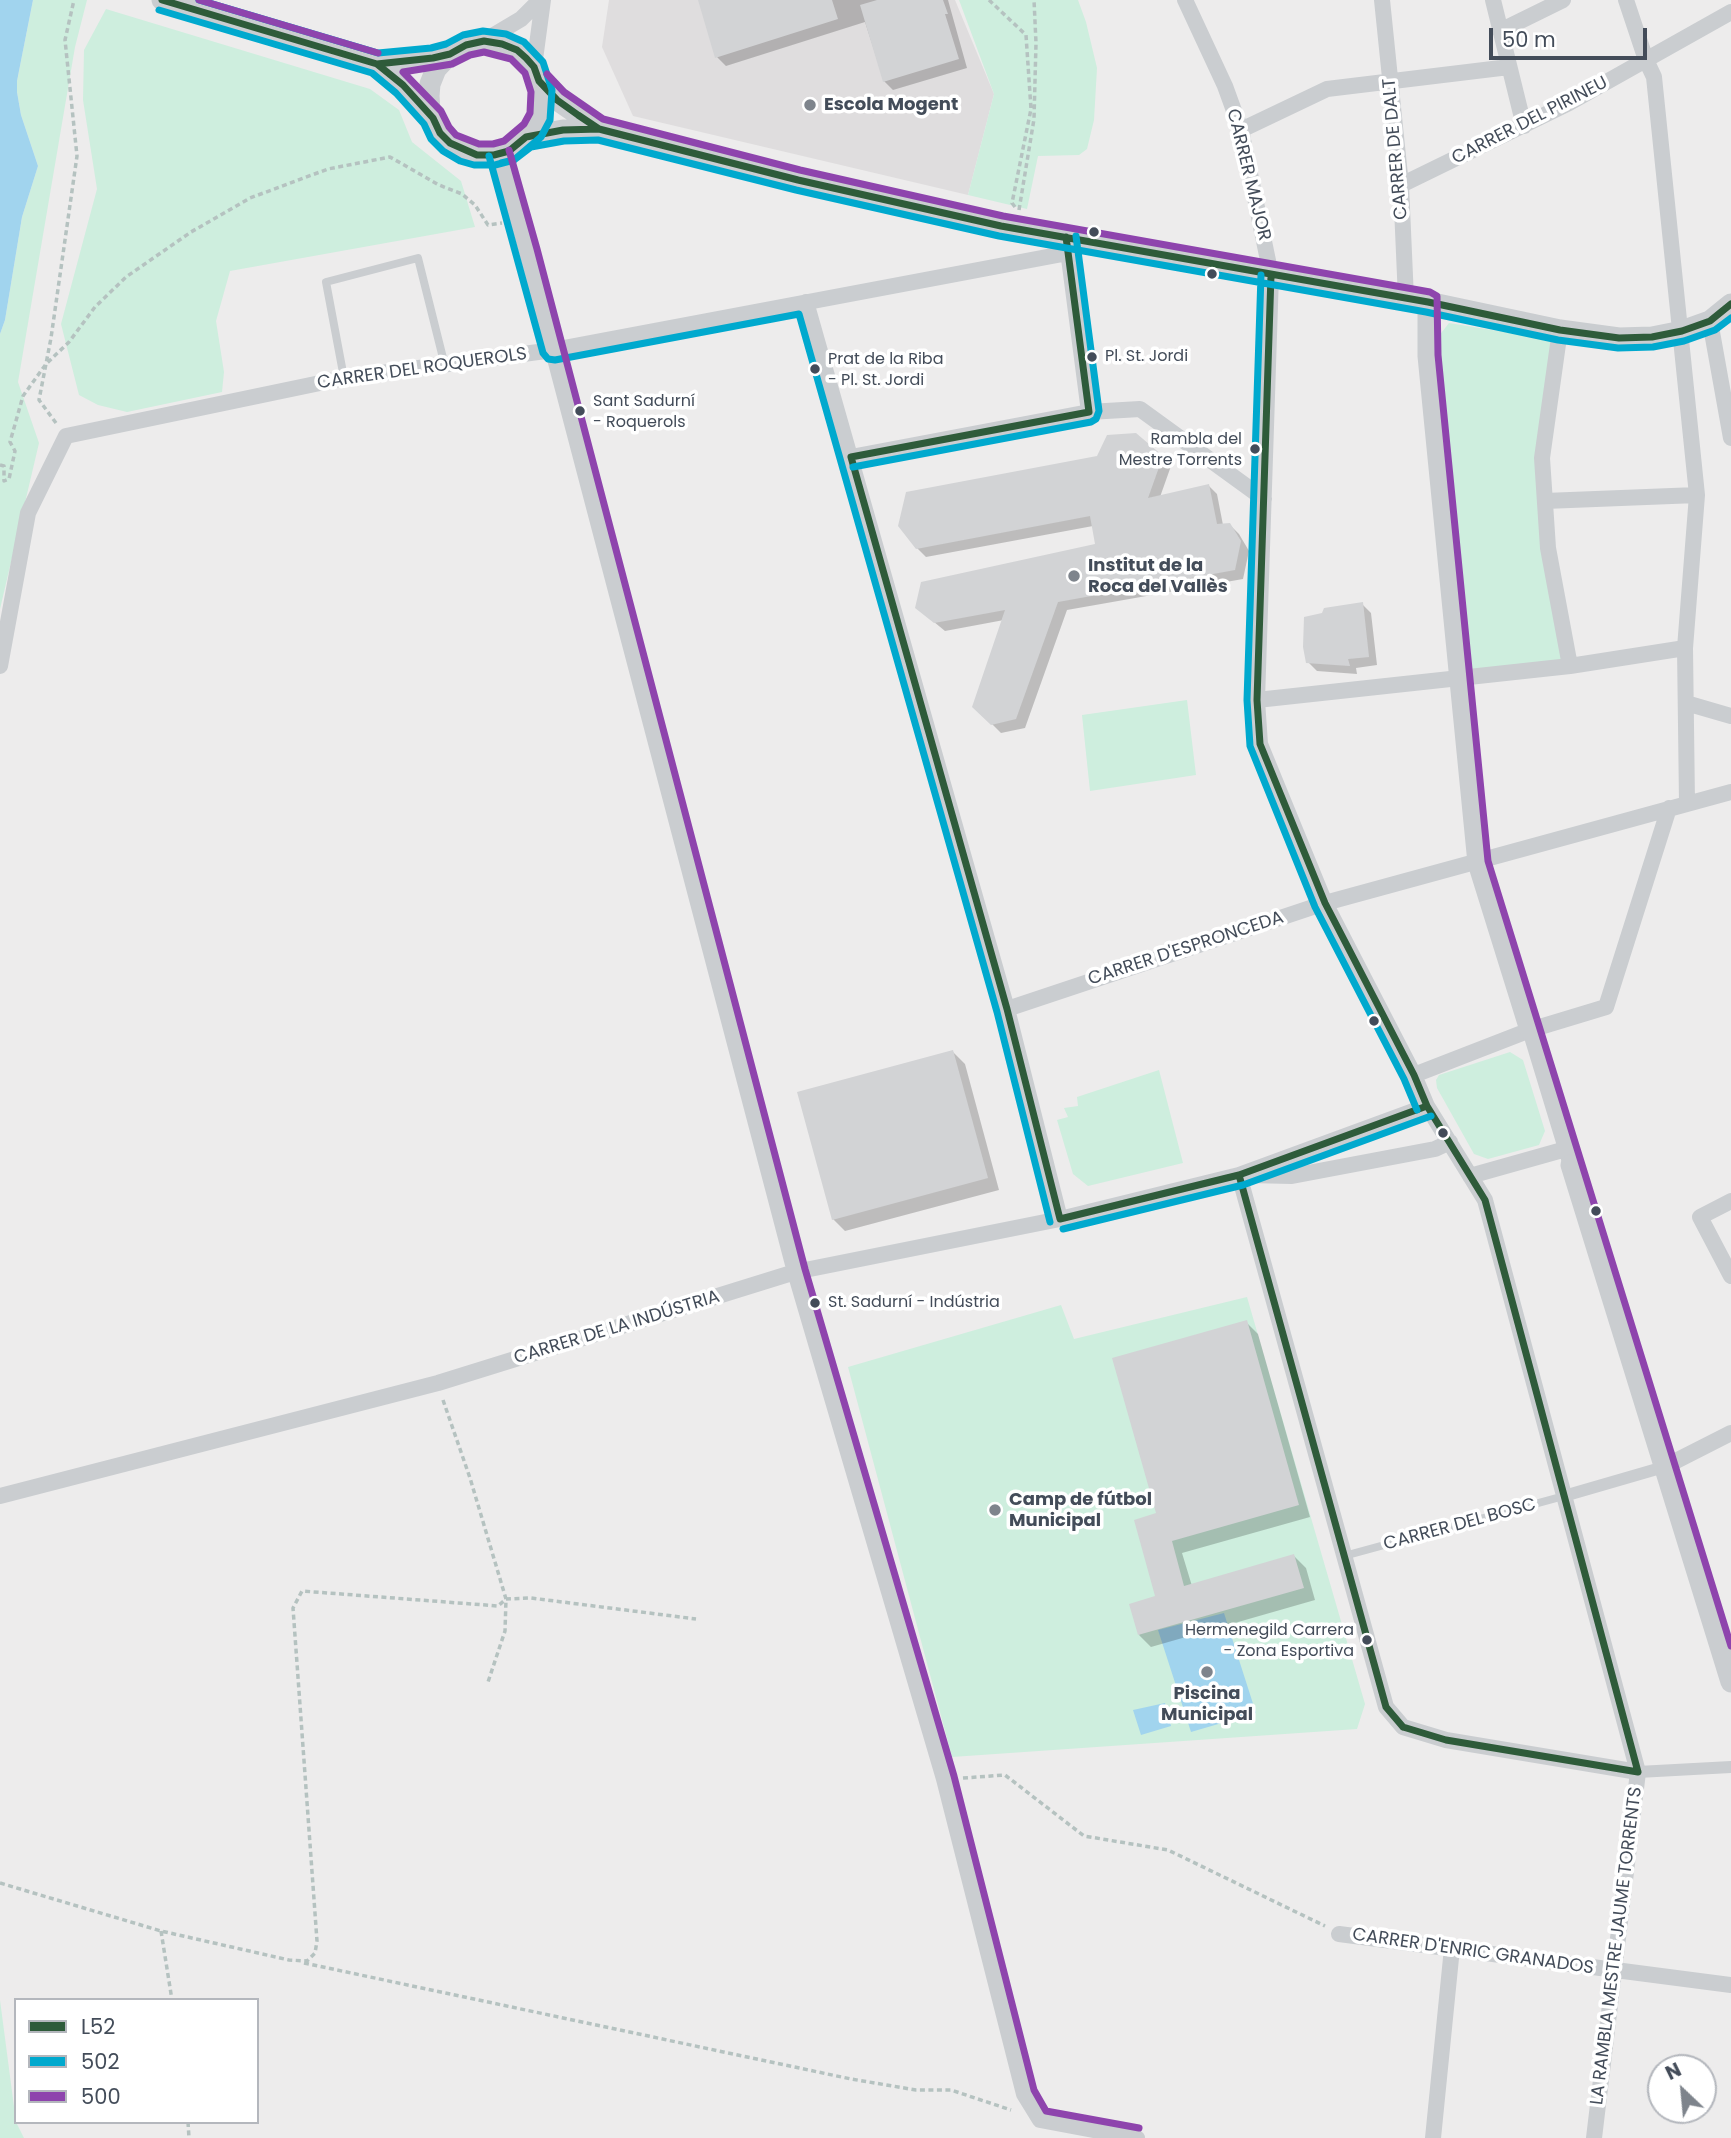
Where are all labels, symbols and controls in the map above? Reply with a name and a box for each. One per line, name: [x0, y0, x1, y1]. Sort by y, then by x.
scale bar: [1493, 14, 1650, 58]
text: 50 m: [1502, 25, 1556, 54]
street label: CARRER DEL PIRINEU: [1449, 72, 1611, 170]
street label: CARRER DE DALT: [1379, 77, 1413, 221]
place label: Escola Mogent: [824, 94, 958, 116]
marker: Escola Mogent: [802, 97, 818, 113]
street label: CARRER MAJOR: [1221, 107, 1275, 243]
unlabelled marker: [1087, 225, 1101, 239]
unlabelled marker: [1205, 267, 1219, 281]
street label: CARRER DEL ROQUEROLS: [316, 344, 528, 394]
place label: Pl. St. Jordi: [1105, 347, 1188, 367]
place label: Prat de la Riba - Pl. St. Jordi: [828, 350, 943, 388]
marker: Pl. St. Jordi: [1085, 350, 1099, 364]
marker: Prat de la Riba - Pl. St. Jordi: [808, 362, 822, 376]
place label: Sant Sadurní - Roquerols: [593, 392, 695, 430]
marker: Sant Sadurní - Roquerols: [573, 404, 587, 418]
place label: Rambla del Mestre Torrents: [1119, 430, 1242, 468]
marker: Rambla del Mestre Torrents: [1248, 442, 1262, 456]
place label: Institut de la Roca del Vallès: [1088, 555, 1228, 598]
marker: Institut de la Roca del Vallès: [1066, 568, 1082, 584]
street label: CARRER D'ESPRONCEDA: [1085, 907, 1287, 991]
unlabelled marker: [1367, 1014, 1381, 1028]
unlabelled marker: [1436, 1126, 1450, 1140]
unlabelled marker: [1589, 1204, 1603, 1218]
street label: CARRER DE LA INDÚSTRIA: [511, 1286, 723, 1370]
place label: St. Sadurní - Indústria: [828, 1293, 1000, 1313]
marker: St. Sadurní - Indústria: [808, 1296, 822, 1310]
place label: Camp de fútbol Municipal: [1009, 1489, 1152, 1532]
street label: CARRER DEL BOSC: [1381, 1494, 1539, 1556]
marker: Camp de fútbol Municipal: [987, 1502, 1003, 1518]
place label: Hermenegild Carrera - Zona Esportiva: [1185, 1621, 1354, 1659]
marker: Hermenegild Carrera - Zona Esportiva: [1360, 1633, 1374, 1647]
marker: Piscina Municipal: [1199, 1664, 1215, 1680]
place label: Piscina Municipal: [1161, 1683, 1253, 1726]
street label: LA RAMBLA MESTRE JAUME TORRENTS: [1587, 1786, 1647, 2106]
street label: CARRER D'ENRIC GRANADOS: [1351, 1924, 1595, 1980]
legend: [14, 1998, 259, 2124]
text: L52: [81, 2012, 115, 2041]
text: 502: [81, 2047, 119, 2076]
north arrow: [1647, 2054, 1717, 2124]
text: N: [1661, 2056, 1686, 2087]
text: 500: [81, 2082, 121, 2111]

